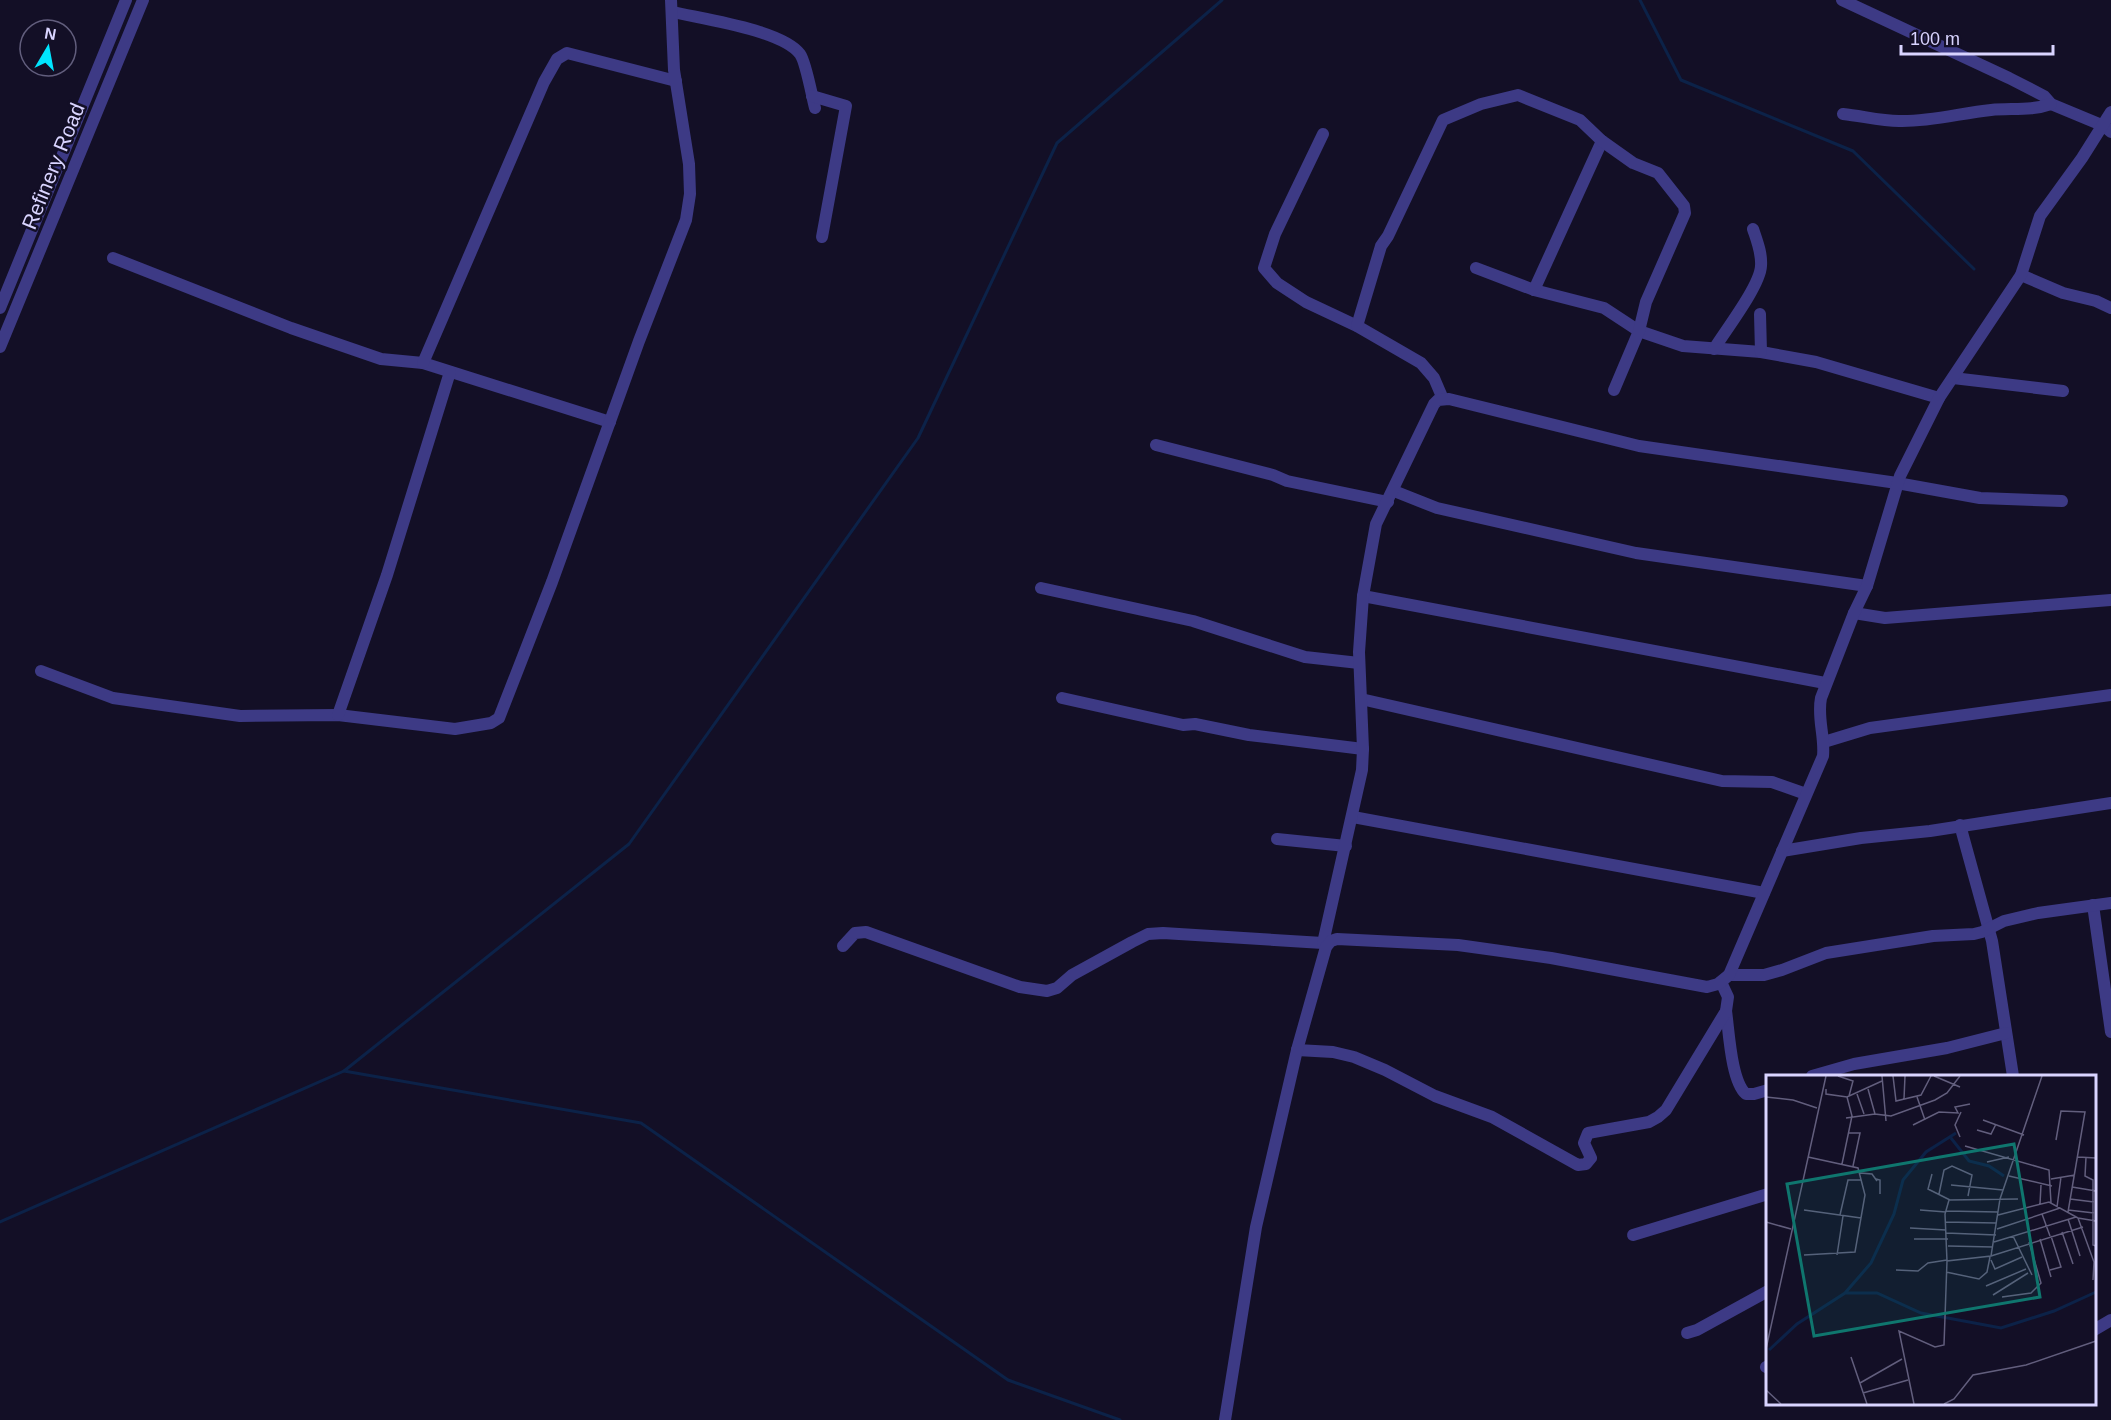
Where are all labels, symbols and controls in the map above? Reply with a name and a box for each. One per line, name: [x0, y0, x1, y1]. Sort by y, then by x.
north arrow: [18, 18, 78, 78]
scale bar: [1901, 18, 2052, 56]
text: N: [43, 24, 58, 43]
text: 100 m: [1910, 29, 1960, 49]
street label: Refinery Road: [17, 99, 89, 233]
inset map: [1766, 1075, 2096, 1405]

